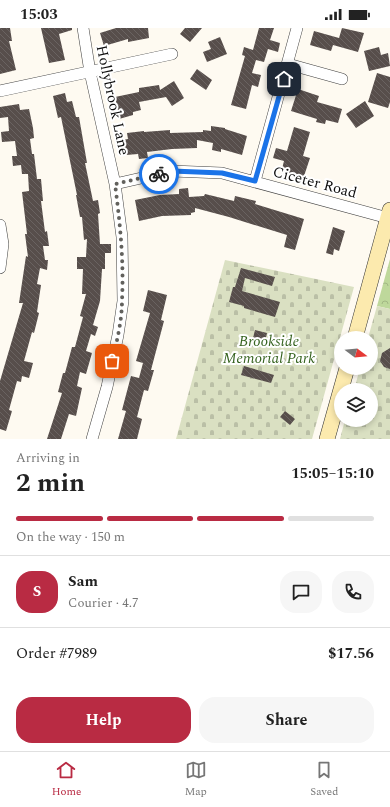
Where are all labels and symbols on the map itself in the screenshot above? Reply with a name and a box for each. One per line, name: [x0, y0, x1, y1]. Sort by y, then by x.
street label: Hollybrook Lane: [90, 43, 135, 157]
pin: [267, 62, 301, 96]
courier: [139, 154, 179, 194]
street label: Ciceter Road: [270, 160, 359, 205]
park label: Brookside Memorial Park: [223, 330, 315, 370]
north arrow: [334, 331, 378, 375]
pin: [95, 344, 129, 378]

